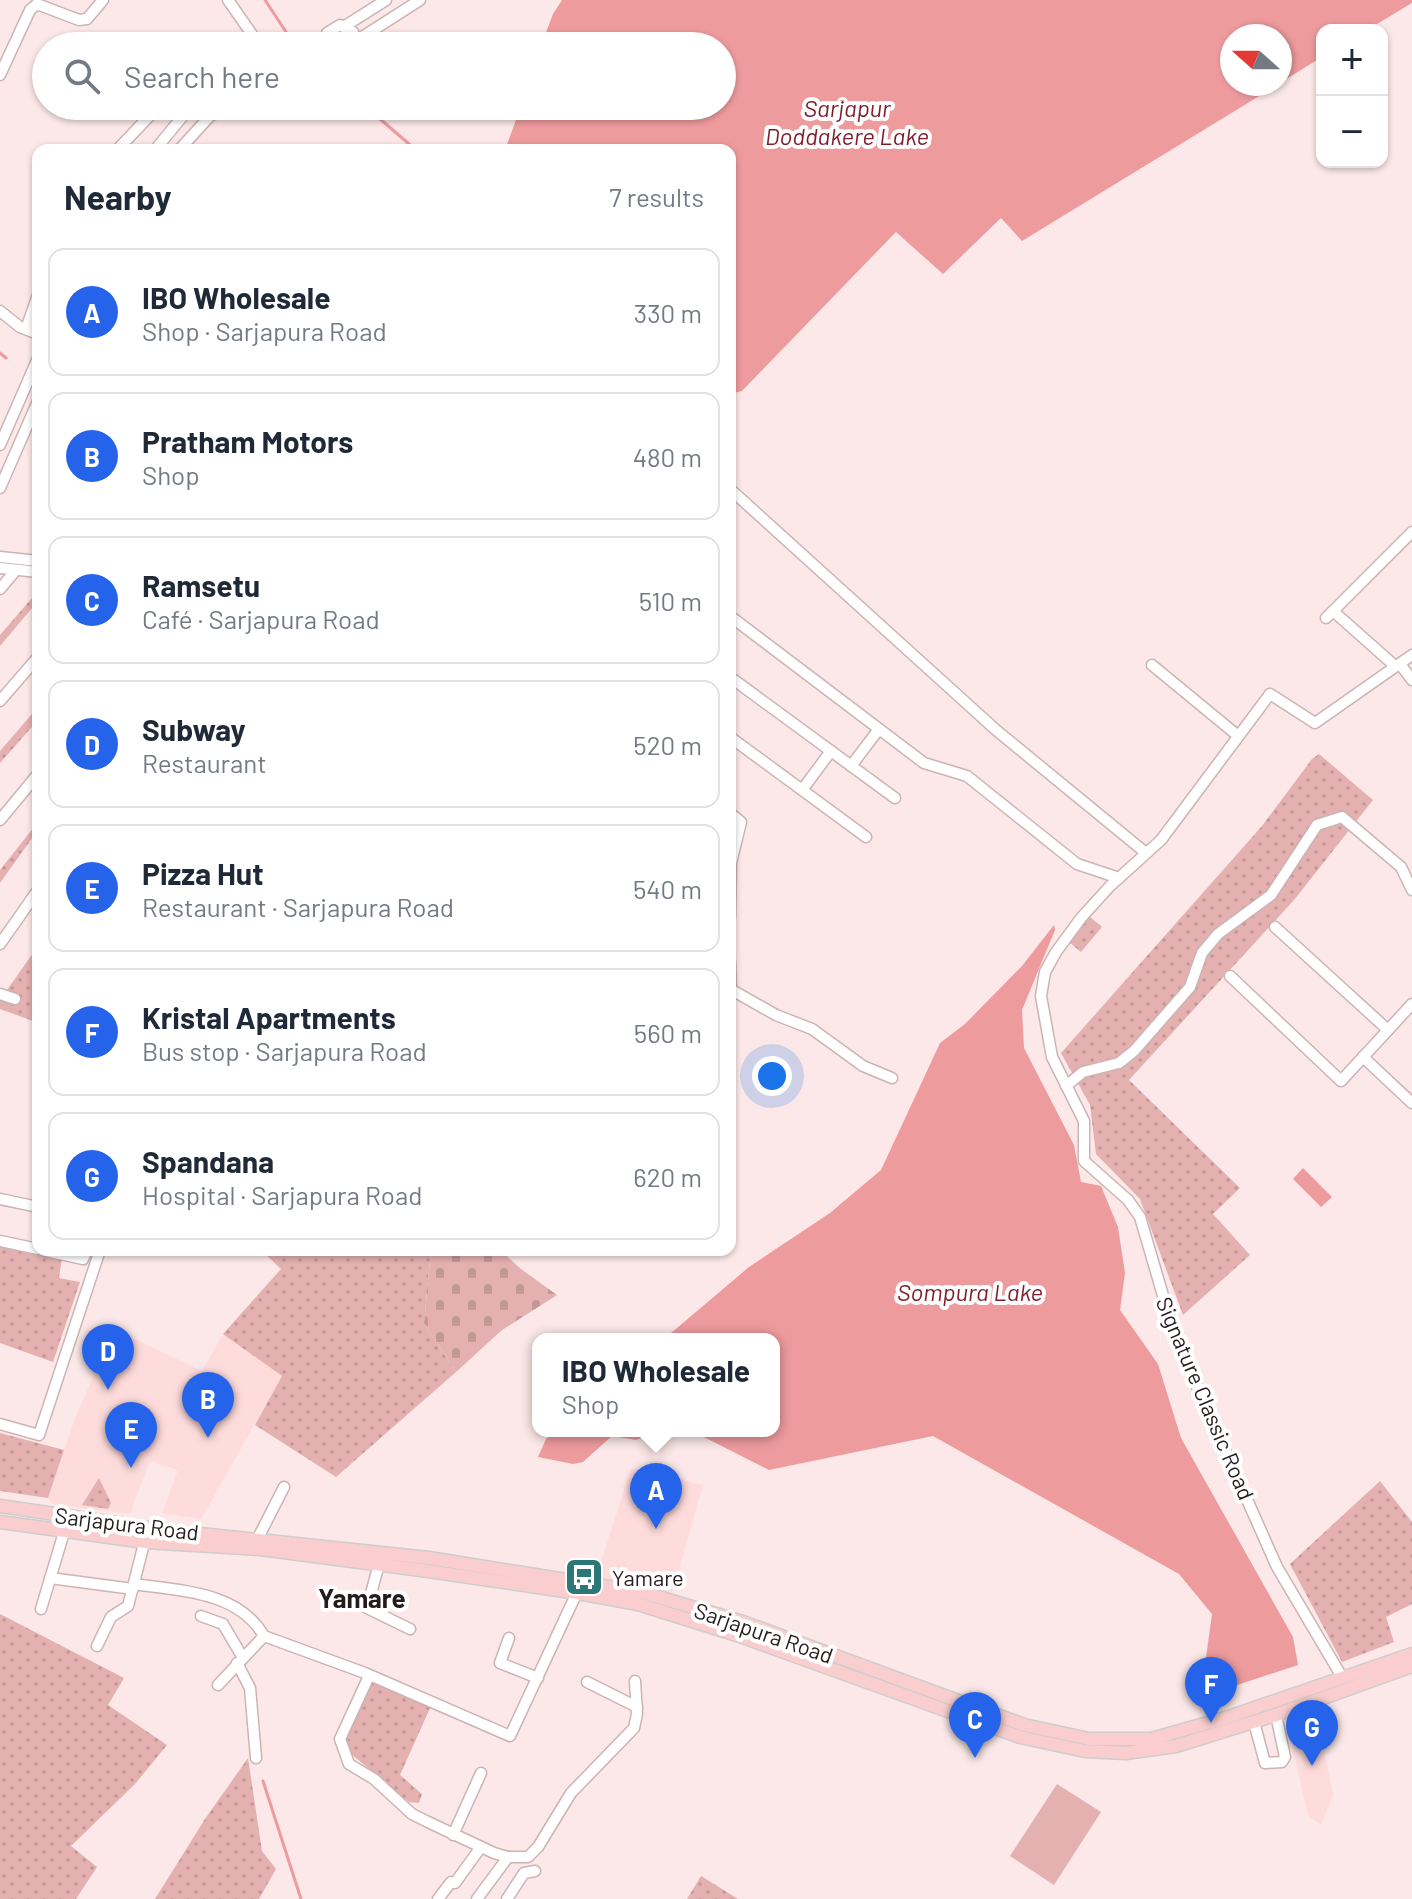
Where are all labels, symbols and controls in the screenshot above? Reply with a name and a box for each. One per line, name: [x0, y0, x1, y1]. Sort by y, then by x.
north arrow: [1220, 24, 1292, 96]
map controls: [1316, 24, 1388, 168]
button: +: [1316, 24, 1388, 96]
search box: [32, 32, 736, 120]
icon: search: [60, 54, 104, 98]
text: Search here: [124, 58, 280, 94]
water label: Sarjapur Doddakere Lake: [765, 93, 929, 150]
button: −: [1316, 96, 1388, 168]
text: Nearby: [64, 176, 172, 217]
text: 7 results: [609, 181, 704, 212]
text: IBO Wholesale: [142, 279, 331, 315]
text: A: [83, 297, 101, 328]
text: 330 m: [634, 297, 702, 328]
text: Shop · Sarjapura Road: [142, 315, 387, 346]
text: Pratham Motors: [142, 423, 353, 459]
text: B: [84, 441, 100, 472]
text: 480 m: [633, 441, 702, 472]
text: Shop: [142, 459, 200, 490]
text: Ramsetu: [142, 567, 260, 603]
text: C: [84, 585, 100, 616]
text: 510 m: [639, 585, 702, 616]
text: Café · Sarjapura Road: [142, 603, 380, 634]
text: Subway: [142, 711, 246, 747]
text: D: [84, 729, 100, 760]
text: 520 m: [633, 729, 702, 760]
text: Restaurant: [142, 747, 267, 778]
text: Pizza Hut: [142, 855, 264, 891]
text: E: [84, 873, 100, 904]
text: 540 m: [633, 873, 702, 904]
text: Restaurant · Sarjapura Road: [142, 891, 454, 922]
text: Kristal Apartments: [142, 999, 396, 1035]
text: F: [85, 1017, 99, 1048]
text: 560 m: [634, 1017, 702, 1048]
text: Bus stop · Sarjapura Road: [142, 1035, 427, 1066]
your location: [752, 1056, 792, 1096]
text: Spandana: [142, 1143, 274, 1179]
text: G: [84, 1161, 100, 1192]
text: 620 m: [633, 1161, 702, 1192]
text: Hospital · Sarjapura Road: [142, 1179, 422, 1210]
water label: Sompura Lake: [897, 1277, 1043, 1306]
street label: Signature Classic Road: [1152, 1293, 1260, 1503]
pin: D: [82, 1324, 134, 1390]
popup: [532, 1333, 780, 1437]
text: IBO Wholesale: [562, 1352, 750, 1388]
pin: B: [182, 1372, 234, 1438]
text: Shop: [562, 1388, 619, 1419]
pin: E: [105, 1402, 157, 1468]
pin: A: [630, 1463, 682, 1529]
street label: Sarjapura Road: [54, 1501, 200, 1545]
bus stop icon: Yamare: [563, 1556, 605, 1598]
place label: Yamare: [612, 1564, 684, 1590]
district label: Yamare: [318, 1582, 406, 1613]
street label: Sarjapura Road: [691, 1596, 837, 1668]
pin: F: [1185, 1657, 1237, 1723]
pin: C: [949, 1692, 1001, 1758]
pin: G: [1286, 1700, 1338, 1766]

